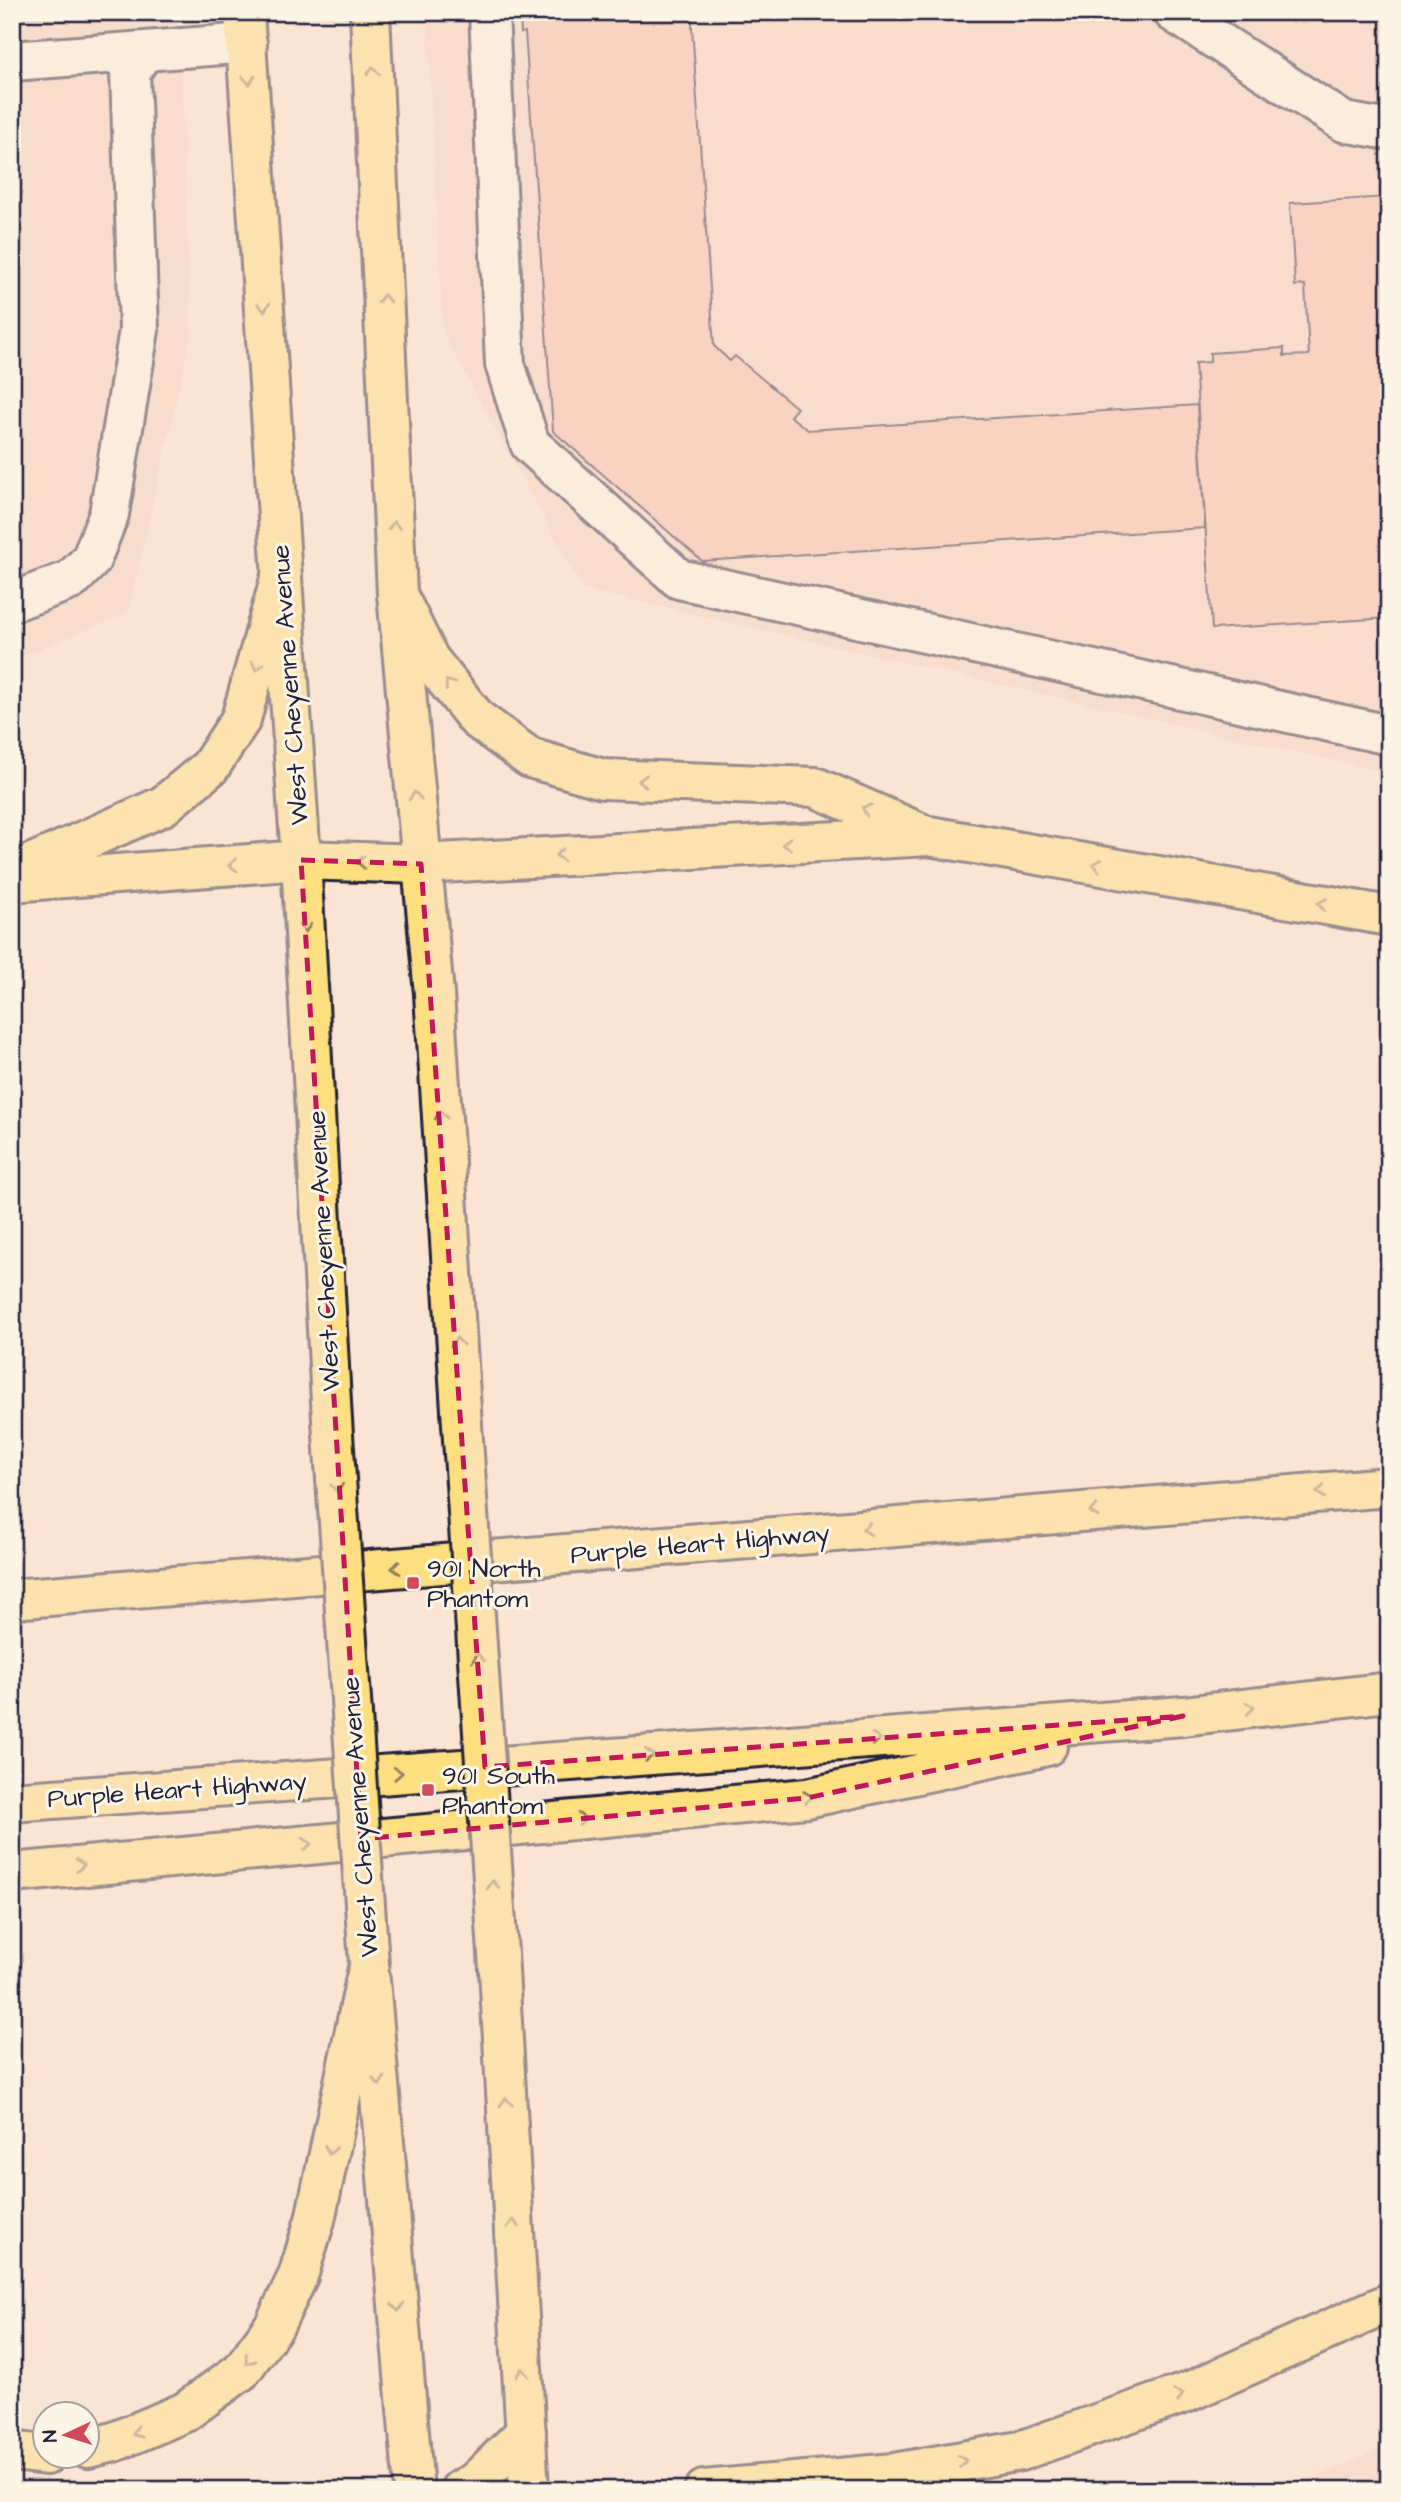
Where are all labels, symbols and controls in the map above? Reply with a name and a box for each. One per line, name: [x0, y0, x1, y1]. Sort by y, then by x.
one-way arrow: [365, 66, 380, 77]
one-way arrow: [241, 75, 256, 86]
one-way arrow: [376, 293, 391, 304]
one-way arrow: [256, 302, 271, 313]
one-way arrow: [387, 520, 402, 531]
street label: West Cheyenne Avenue: [262, 543, 320, 826]
one-way arrow: [251, 659, 265, 671]
one-way arrow: [444, 679, 457, 691]
one-way arrow: [638, 773, 649, 788]
one-way arrow: [408, 790, 423, 801]
one-way arrow: [861, 803, 873, 817]
one-way arrow: [781, 836, 792, 851]
one-way arrow: [554, 848, 565, 863]
one-way arrow: [355, 854, 366, 870]
one-way arrow: [227, 857, 238, 872]
one-way arrow: [1091, 859, 1103, 874]
one-way arrow: [1316, 897, 1327, 912]
one-way arrow: [297, 923, 312, 934]
one-way arrow: [434, 1109, 449, 1120]
street label: West Cheyenne Avenue: [299, 1110, 351, 1392]
one-way arrow: [449, 1336, 464, 1347]
one-way arrow: [329, 1483, 344, 1494]
one-way arrow: [1315, 1484, 1326, 1499]
one-way arrow: [1088, 1503, 1099, 1518]
street label: Purple Heart Highway: [569, 1515, 831, 1575]
one-way arrow: [861, 1521, 872, 1536]
place label: 901 North Phantom: [427, 1551, 541, 1617]
one-way arrow: [390, 1560, 401, 1575]
marker: 901 North Phantom: [405, 1575, 421, 1591]
one-way arrow: [471, 1652, 486, 1663]
street label: West Cheyenne Avenue: [332, 1675, 390, 1958]
one-way arrow: [1244, 1701, 1256, 1716]
one-way arrow: [871, 1731, 882, 1746]
one-way arrow: [644, 1748, 655, 1763]
place label: 901 South Phantom: [442, 1758, 555, 1824]
street label: Purple Heart Highway: [46, 1763, 308, 1819]
one-way arrow: [393, 1766, 404, 1781]
marker: 901 South Phantom: [420, 1782, 436, 1798]
one-way arrow: [802, 1790, 814, 1805]
one-way arrow: [577, 1812, 588, 1827]
one-way arrow: [301, 1837, 312, 1852]
one-way arrow: [75, 1858, 86, 1873]
one-way arrow: [486, 1879, 501, 1890]
one-way arrow: [371, 2075, 386, 2086]
one-way arrow: [499, 2097, 514, 2108]
one-way arrow: [323, 2144, 338, 2156]
one-way arrow: [506, 2218, 521, 2229]
one-way arrow: [390, 2302, 405, 2313]
one-way arrow: [244, 2352, 257, 2365]
one-way arrow: [515, 2367, 530, 2378]
one-way arrow: [1172, 2389, 1184, 2403]
north arrow: [32, 2400, 102, 2470]
one-way arrow: [132, 2424, 144, 2438]
text: N: [37, 2429, 64, 2443]
one-way arrow: [956, 2454, 968, 2469]

